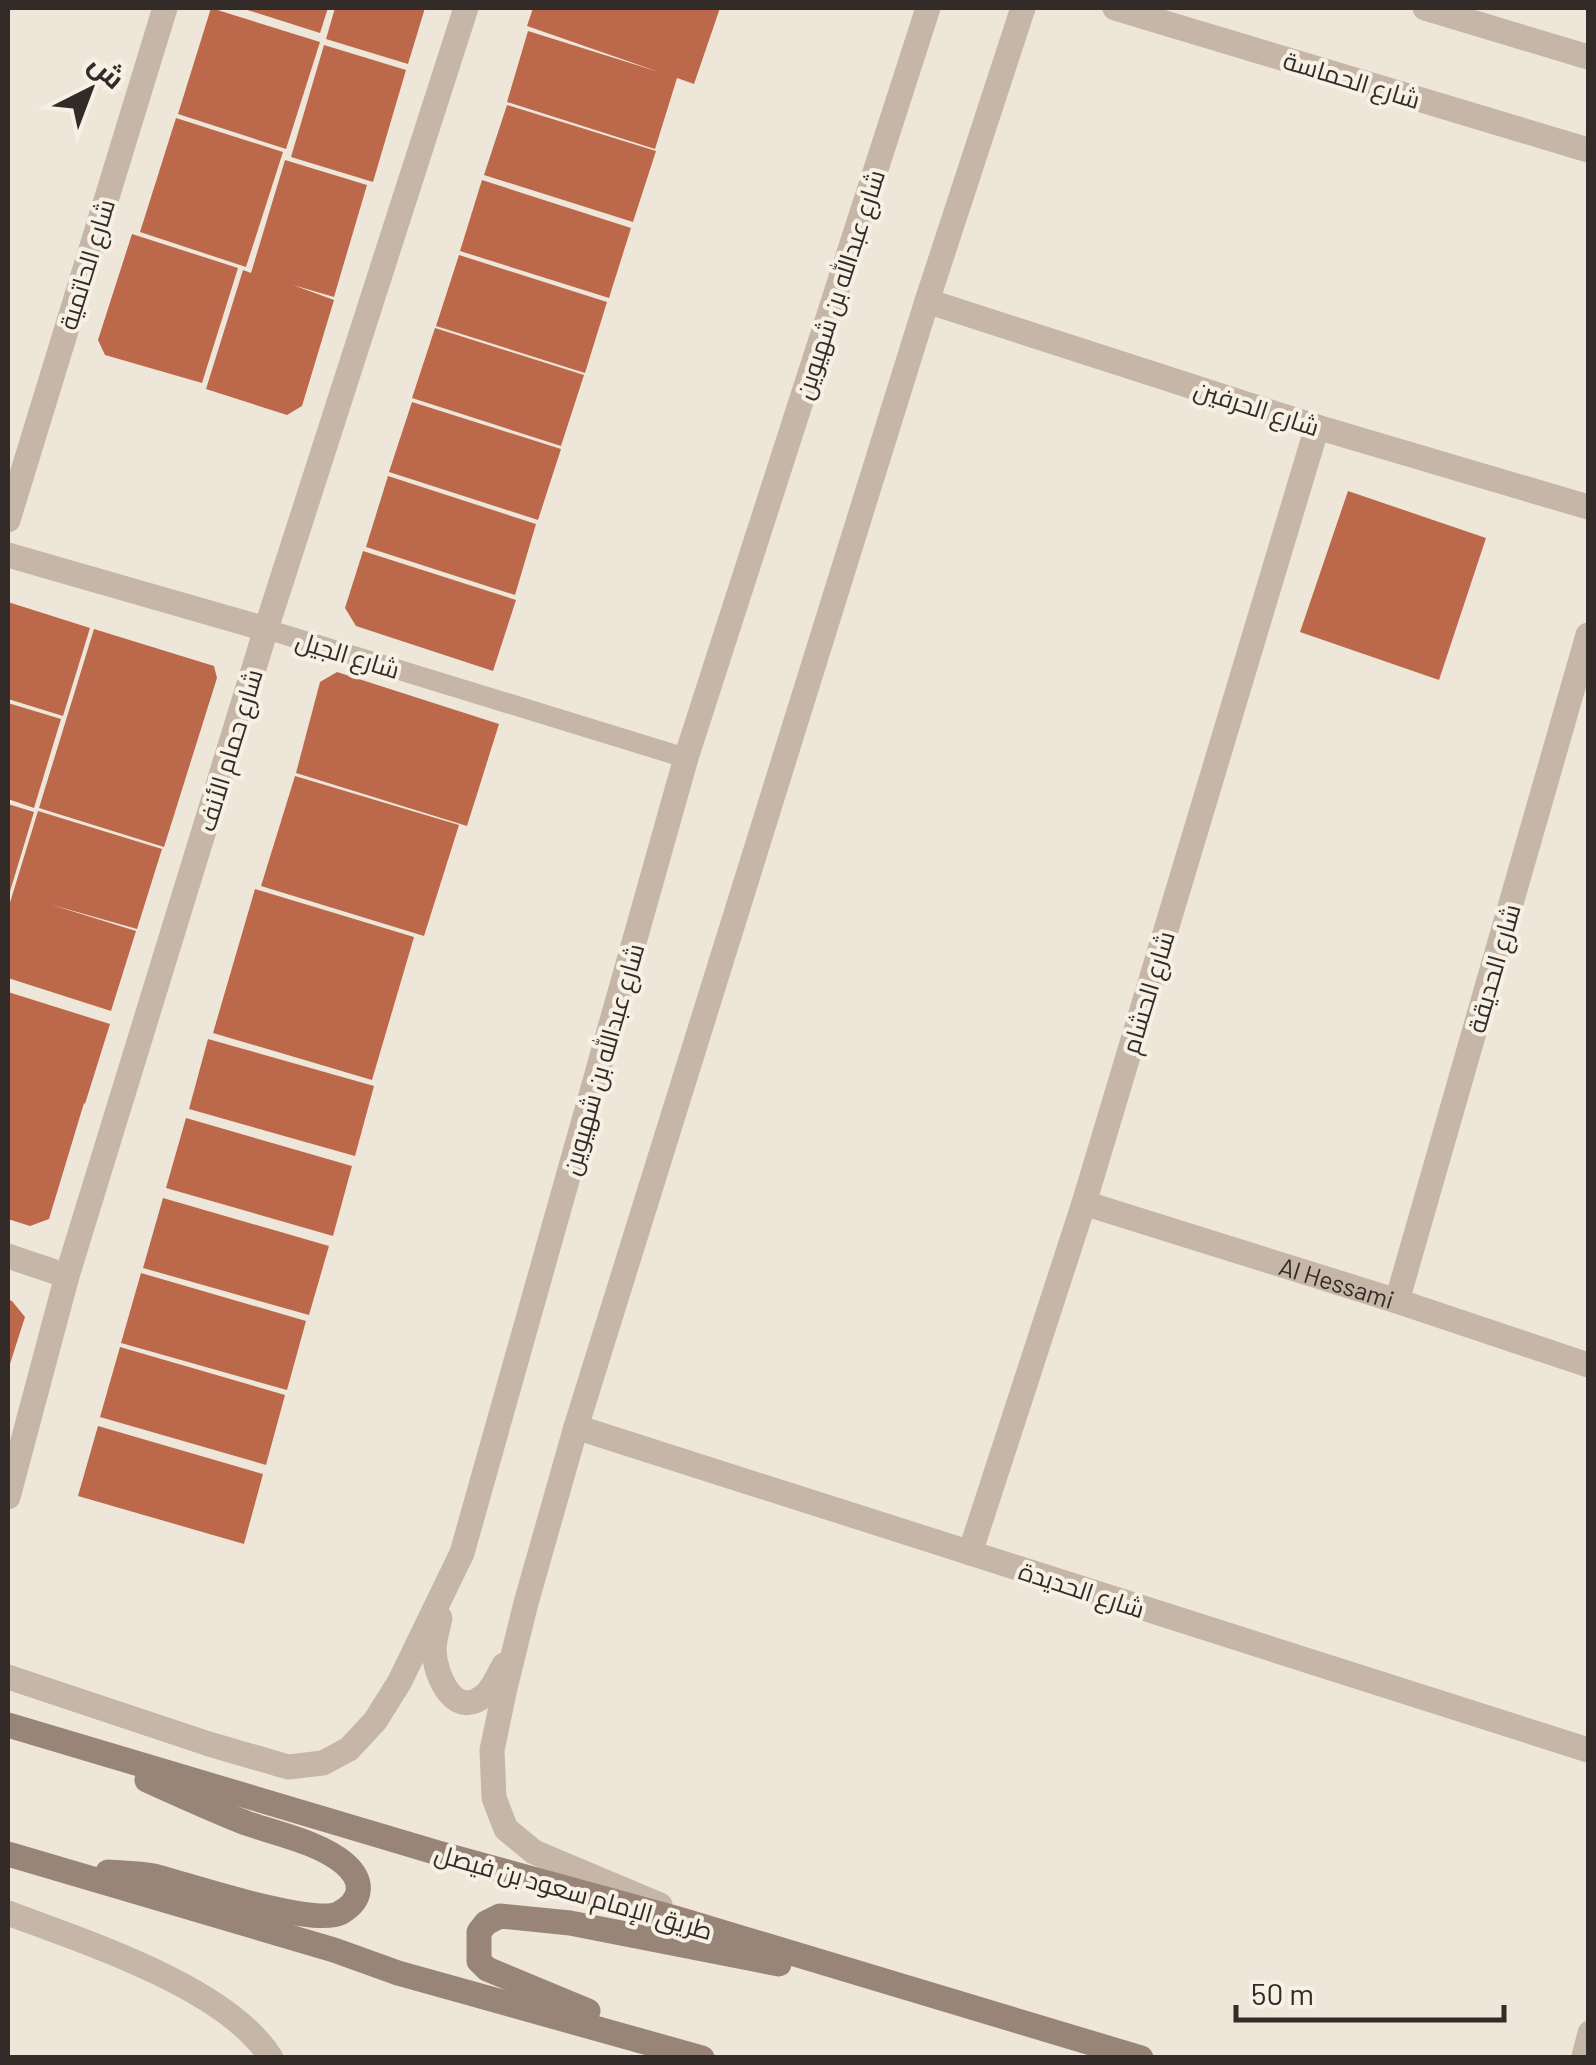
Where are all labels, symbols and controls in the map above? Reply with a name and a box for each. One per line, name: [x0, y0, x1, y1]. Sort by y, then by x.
north arrow: [40, 40, 140, 140]
street label: شارع الحماسة: [1279, 44, 1424, 117]
text: ش: [82, 46, 132, 96]
street label: شارع عبدالله بن شهيوين: [788, 166, 893, 403]
street label: شارع الحاتمية: [52, 195, 123, 334]
street label: شارع الحرفين: [1190, 373, 1323, 444]
street label: شارع الجيل: [292, 624, 404, 687]
street label: شارع حمام الأنف: [190, 665, 272, 836]
street label: شارع الحديقة: [1460, 900, 1529, 1037]
street label: شارع الحشام: [1114, 927, 1184, 1058]
street label: شارع عبدالله بن شهيوين: [555, 940, 652, 1179]
street label: Al Hessami: [1276, 1250, 1398, 1314]
street label: شارع الحديدة: [1015, 1555, 1149, 1626]
street label: طريق الإمام سعود بن فيصل: [431, 1837, 716, 1949]
scale bar: [1236, 1960, 1504, 2022]
text: 50 m: [1251, 1975, 1314, 2011]

